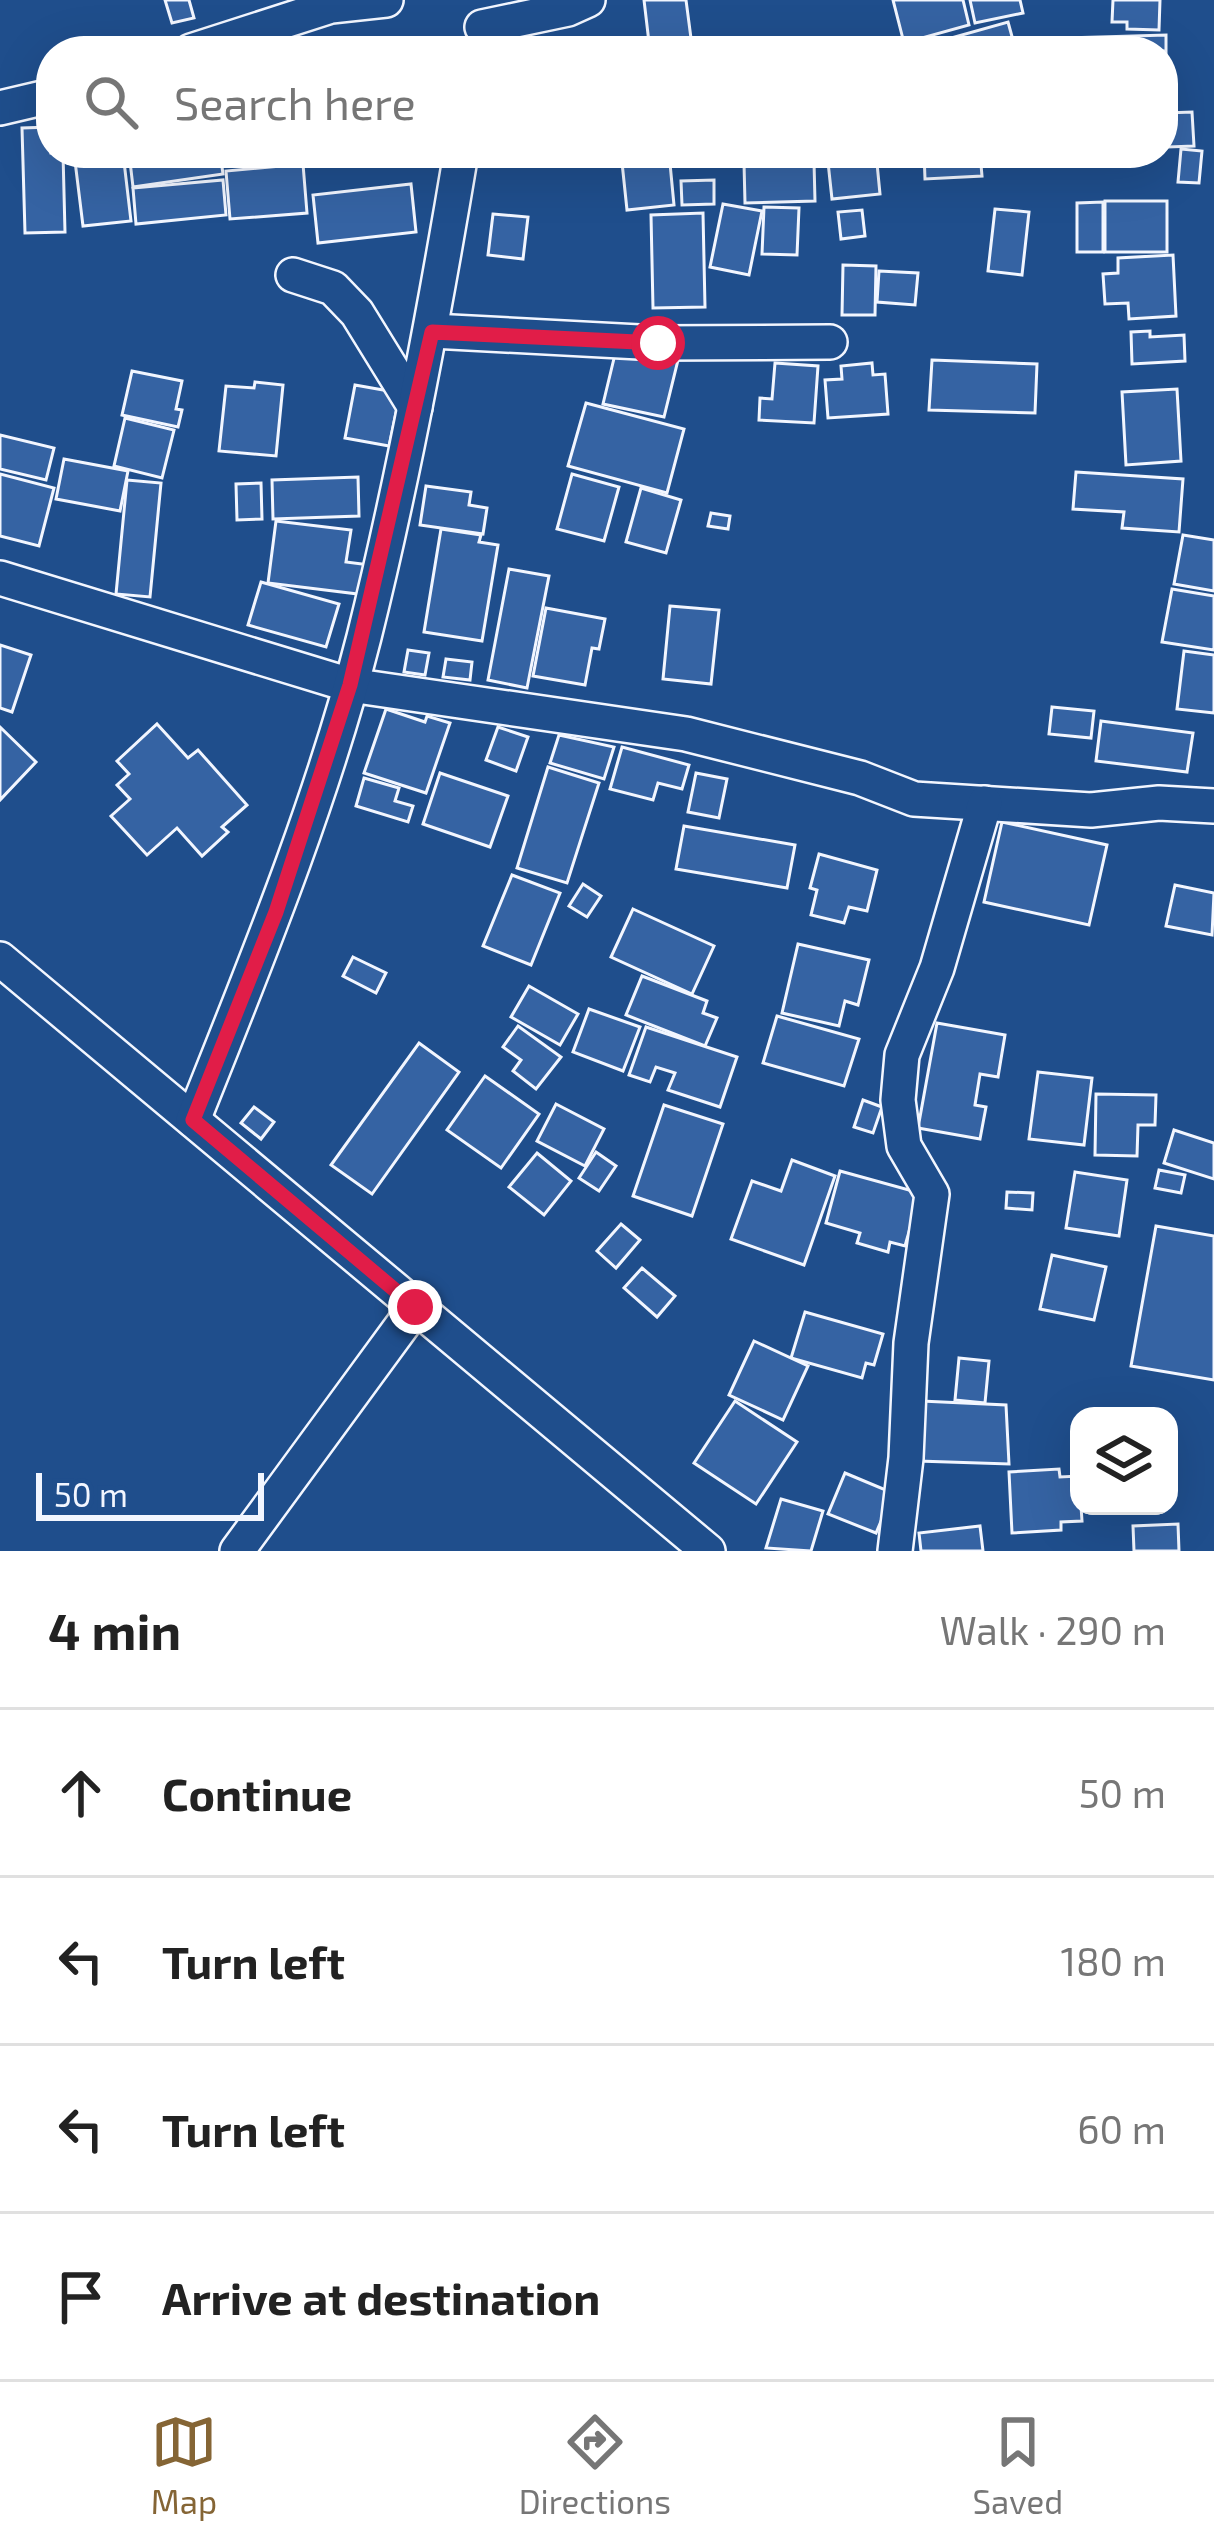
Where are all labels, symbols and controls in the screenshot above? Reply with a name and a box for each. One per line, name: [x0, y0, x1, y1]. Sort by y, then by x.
search box: [36, 36, 1178, 168]
icon: search: [78, 69, 144, 135]
text: Search here: [174, 75, 416, 129]
route start: [631, 316, 685, 370]
route end: [388, 1280, 442, 1334]
map controls: [1070, 1407, 1178, 1515]
button: layers: [1070, 1407, 1178, 1515]
scale bar: [36, 1467, 264, 1520]
text: 50 m: [54, 1474, 128, 1514]
text: 4 min: [48, 1599, 181, 1660]
text: Walk · 290 m: [940, 1606, 1166, 1653]
icon: ahead: [48, 1760, 114, 1826]
text: Continue: [162, 1766, 352, 1820]
text: 50 m: [1079, 1769, 1166, 1816]
icon: left: [48, 1928, 114, 1994]
text: Turn left: [162, 1934, 345, 1988]
text: 180 m: [1060, 1937, 1166, 1984]
icon: left: [48, 2096, 114, 2162]
text: Turn left: [162, 2102, 345, 2156]
text: 60 m: [1077, 2105, 1166, 2152]
icon: arrive: [48, 2264, 114, 2330]
text: Arrive at destination: [162, 2270, 600, 2324]
tab: Map: [151, 2409, 217, 2521]
tab: Directions: [519, 2409, 671, 2521]
tab: Saved: [973, 2409, 1063, 2521]

